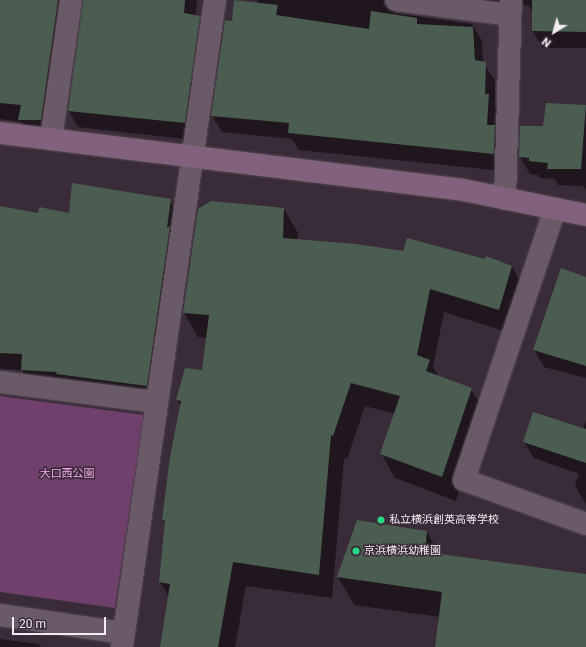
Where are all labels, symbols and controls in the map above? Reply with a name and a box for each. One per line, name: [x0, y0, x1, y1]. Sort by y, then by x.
north arrow: [534, 12, 574, 52]
text: N: [539, 34, 553, 50]
park label: 大口西公園: [40, 467, 94, 481]
place label: 私立横浜創英高等学校: [389, 513, 499, 527]
marker: 私立横浜創英高等学校: [376, 515, 386, 525]
place label: 京浜横浜幼稚園: [364, 544, 441, 558]
marker: 京浜横浜幼稚園: [351, 546, 361, 556]
scale bar: [14, 609, 108, 635]
text: 20 m: [19, 617, 46, 631]

